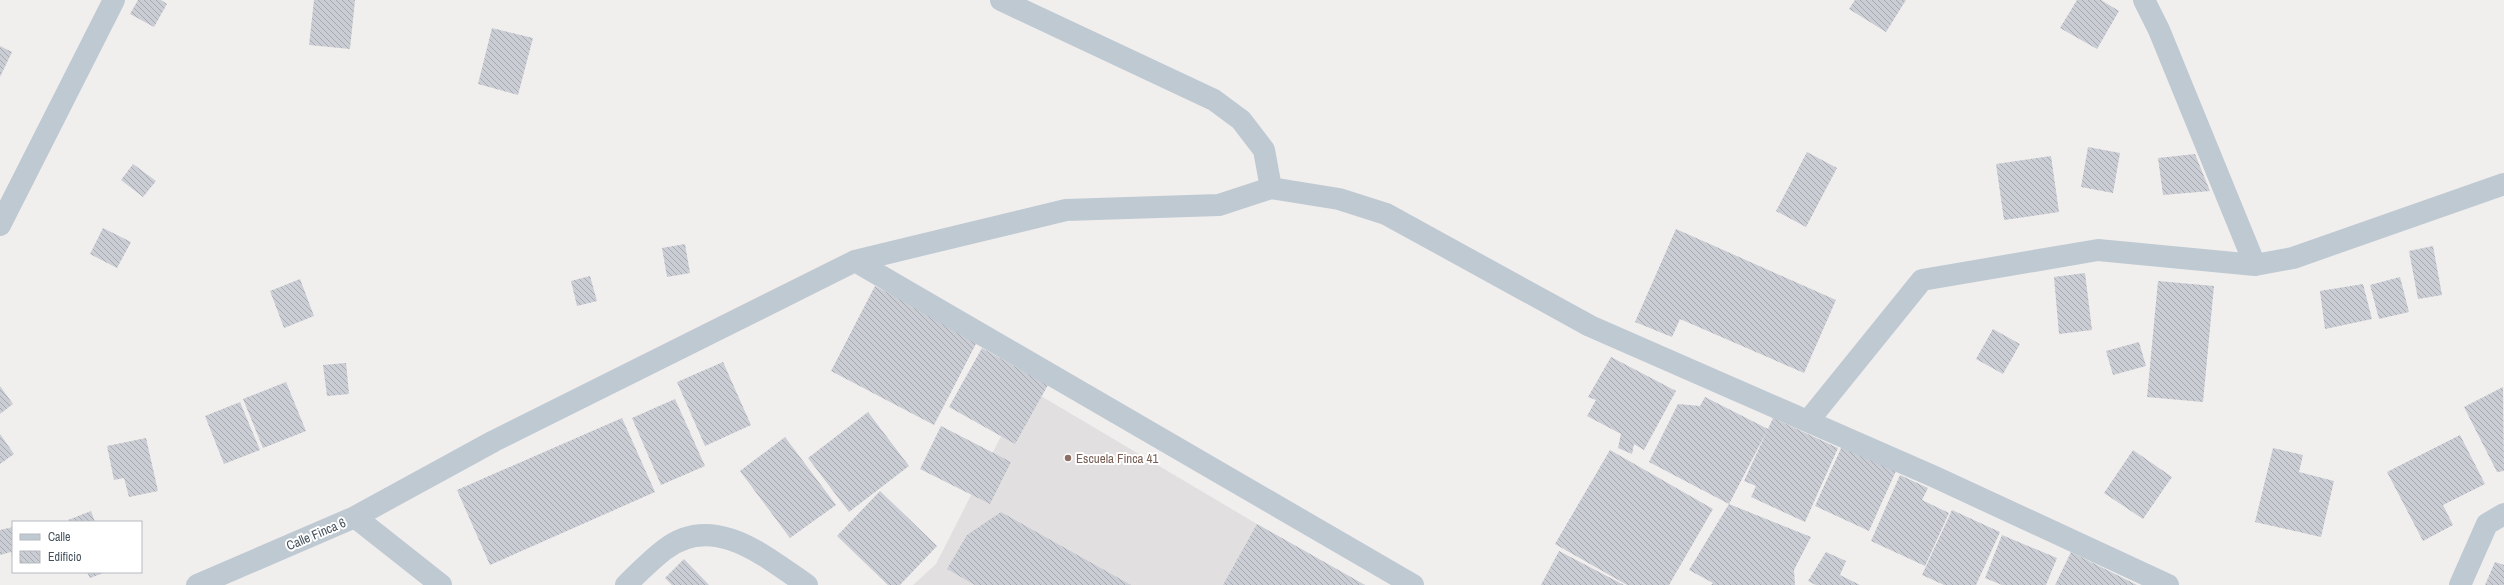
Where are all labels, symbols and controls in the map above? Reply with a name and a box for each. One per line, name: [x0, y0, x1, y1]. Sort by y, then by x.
place label: Escuela Finca 41: [1076, 450, 1158, 467]
marker: Escuela Finca 41: [1063, 453, 1073, 463]
street label: Calle Finca 6: [284, 514, 348, 554]
legend: [12, 521, 142, 573]
text: Calle: [48, 529, 70, 545]
text: Edificio: [48, 549, 81, 565]

